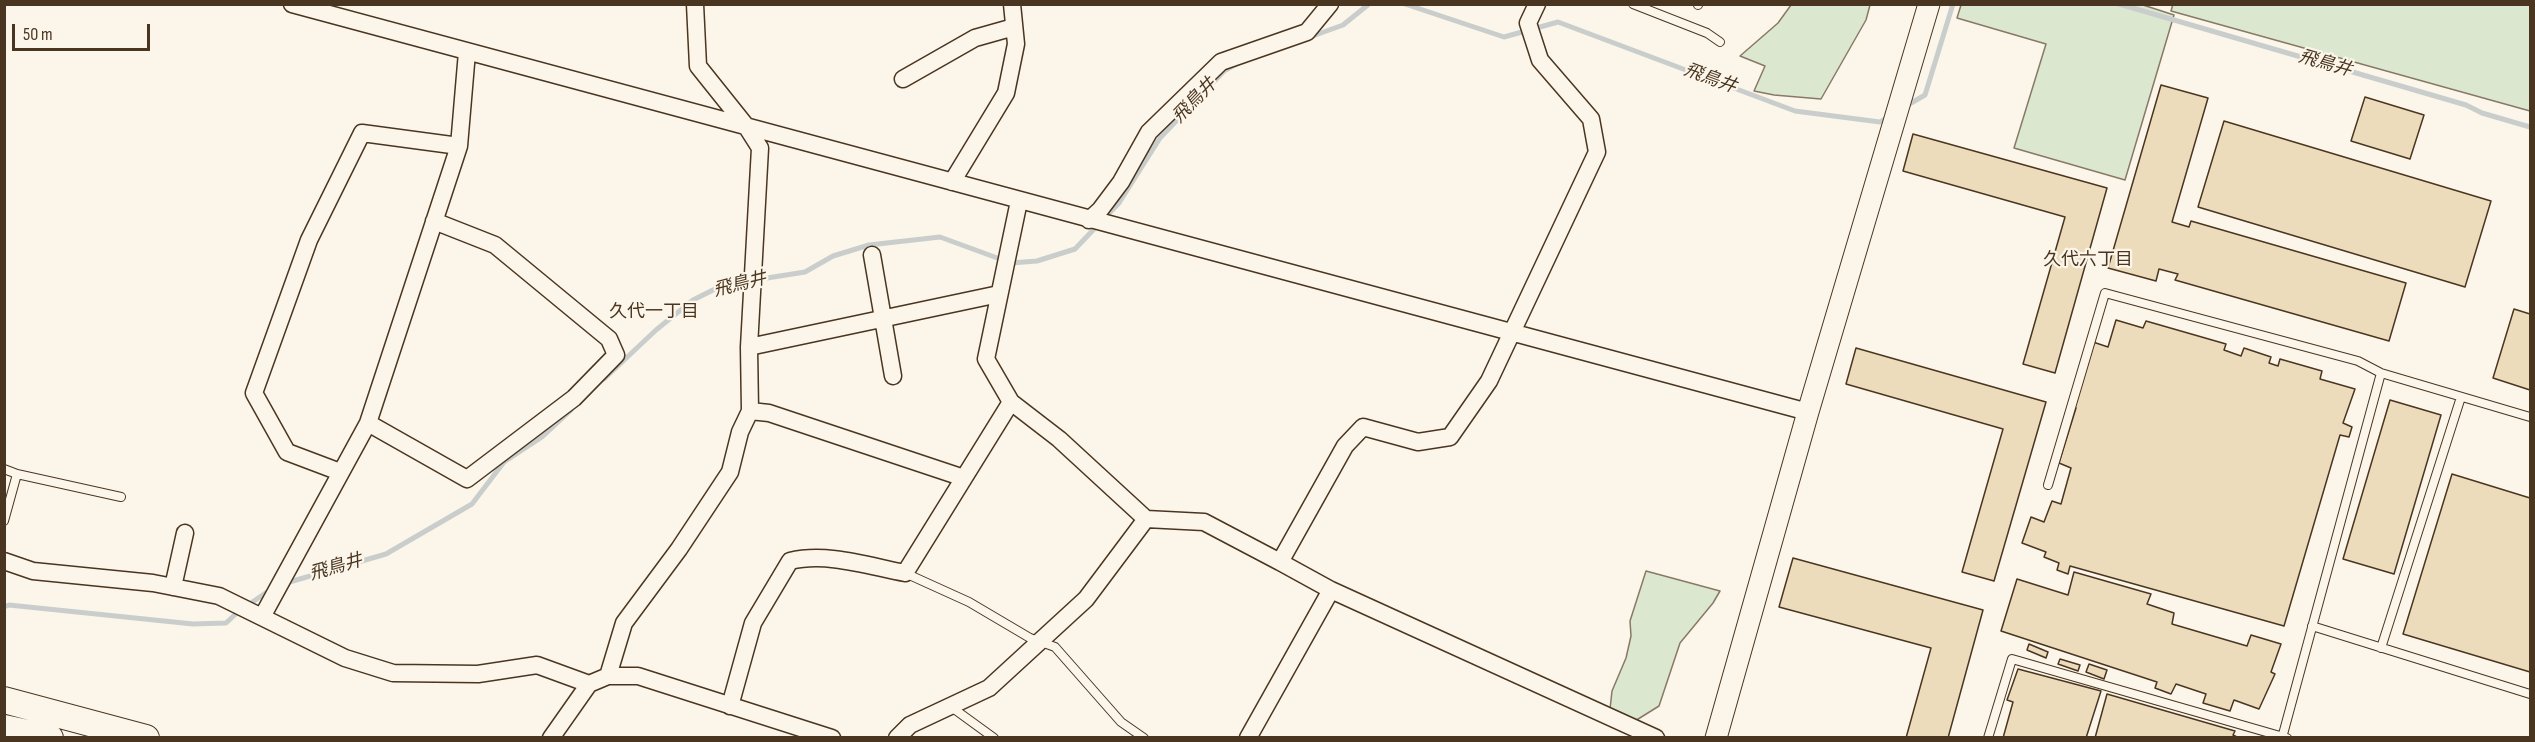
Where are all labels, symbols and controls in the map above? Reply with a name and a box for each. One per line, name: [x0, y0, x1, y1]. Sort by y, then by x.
scale bar: [15, 12, 153, 50]
text: 50 m: [23, 24, 53, 45]
water label: 飛鳥井: [2296, 46, 2354, 82]
water label: 飛鳥井: [1681, 60, 1739, 98]
water label: 飛鳥井: [1168, 74, 1222, 128]
district label: 久代六丁目: [2043, 249, 2133, 271]
water label: 飛鳥井: [711, 268, 769, 302]
district label: 久代一丁目: [609, 301, 699, 323]
water label: 飛鳥井: [307, 550, 365, 586]

